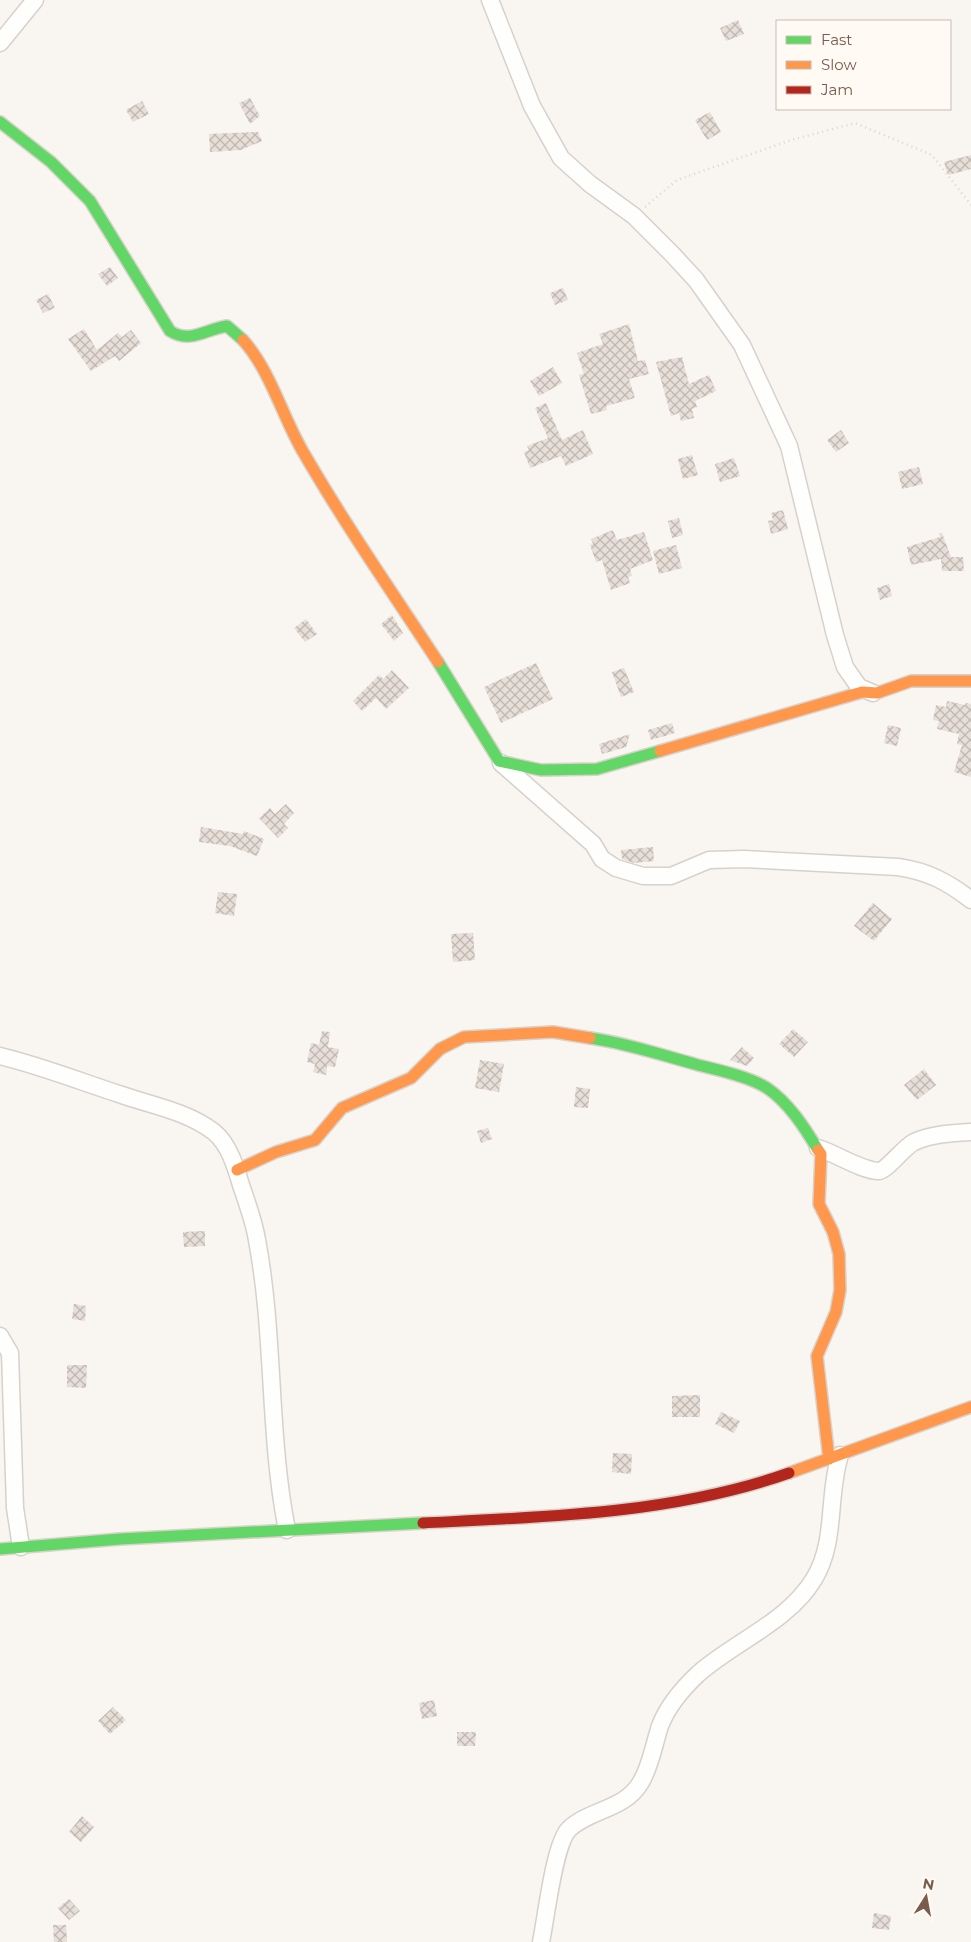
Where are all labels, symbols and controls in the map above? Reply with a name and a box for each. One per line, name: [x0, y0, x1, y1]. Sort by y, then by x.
legend: [776, 20, 951, 110]
text: Fast: [821, 30, 852, 49]
text: Slow: [821, 55, 857, 74]
text: Jam: [820, 80, 853, 99]
north arrow: [901, 1872, 951, 1922]
text: N: [921, 1874, 936, 1894]

